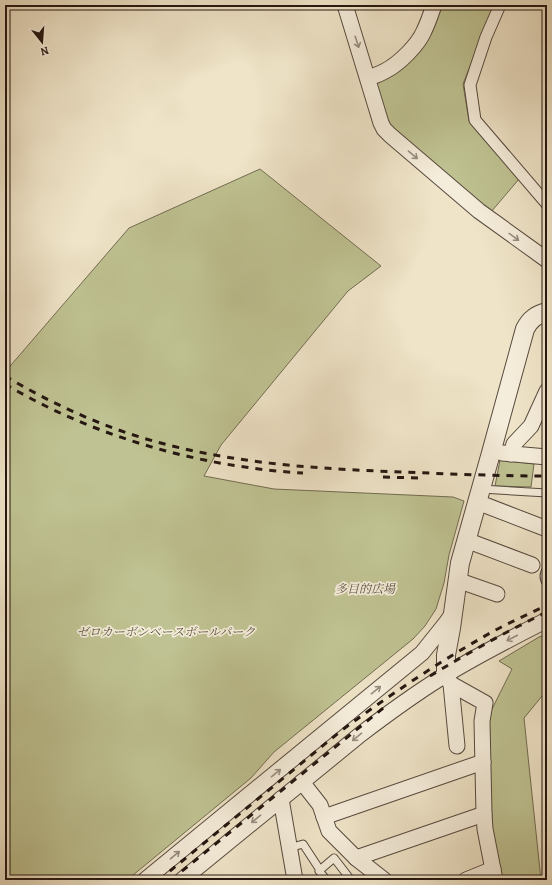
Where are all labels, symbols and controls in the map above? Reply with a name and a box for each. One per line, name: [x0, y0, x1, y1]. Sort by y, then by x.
north arrow: [22, 22, 62, 62]
one-way arrow: [353, 36, 361, 48]
text: N: [39, 43, 51, 59]
one-way arrow: [408, 150, 419, 159]
one-way arrow: [509, 232, 520, 241]
park label: 多目的広場: [335, 581, 396, 597]
park label: ゼロカーボンベースボールパーク: [77, 624, 255, 640]
one-way arrow: [506, 635, 518, 642]
one-way arrow: [371, 686, 382, 695]
one-way arrow: [351, 732, 362, 741]
one-way arrow: [270, 768, 281, 777]
one-way arrow: [251, 815, 262, 824]
one-way arrow: [170, 851, 181, 860]

